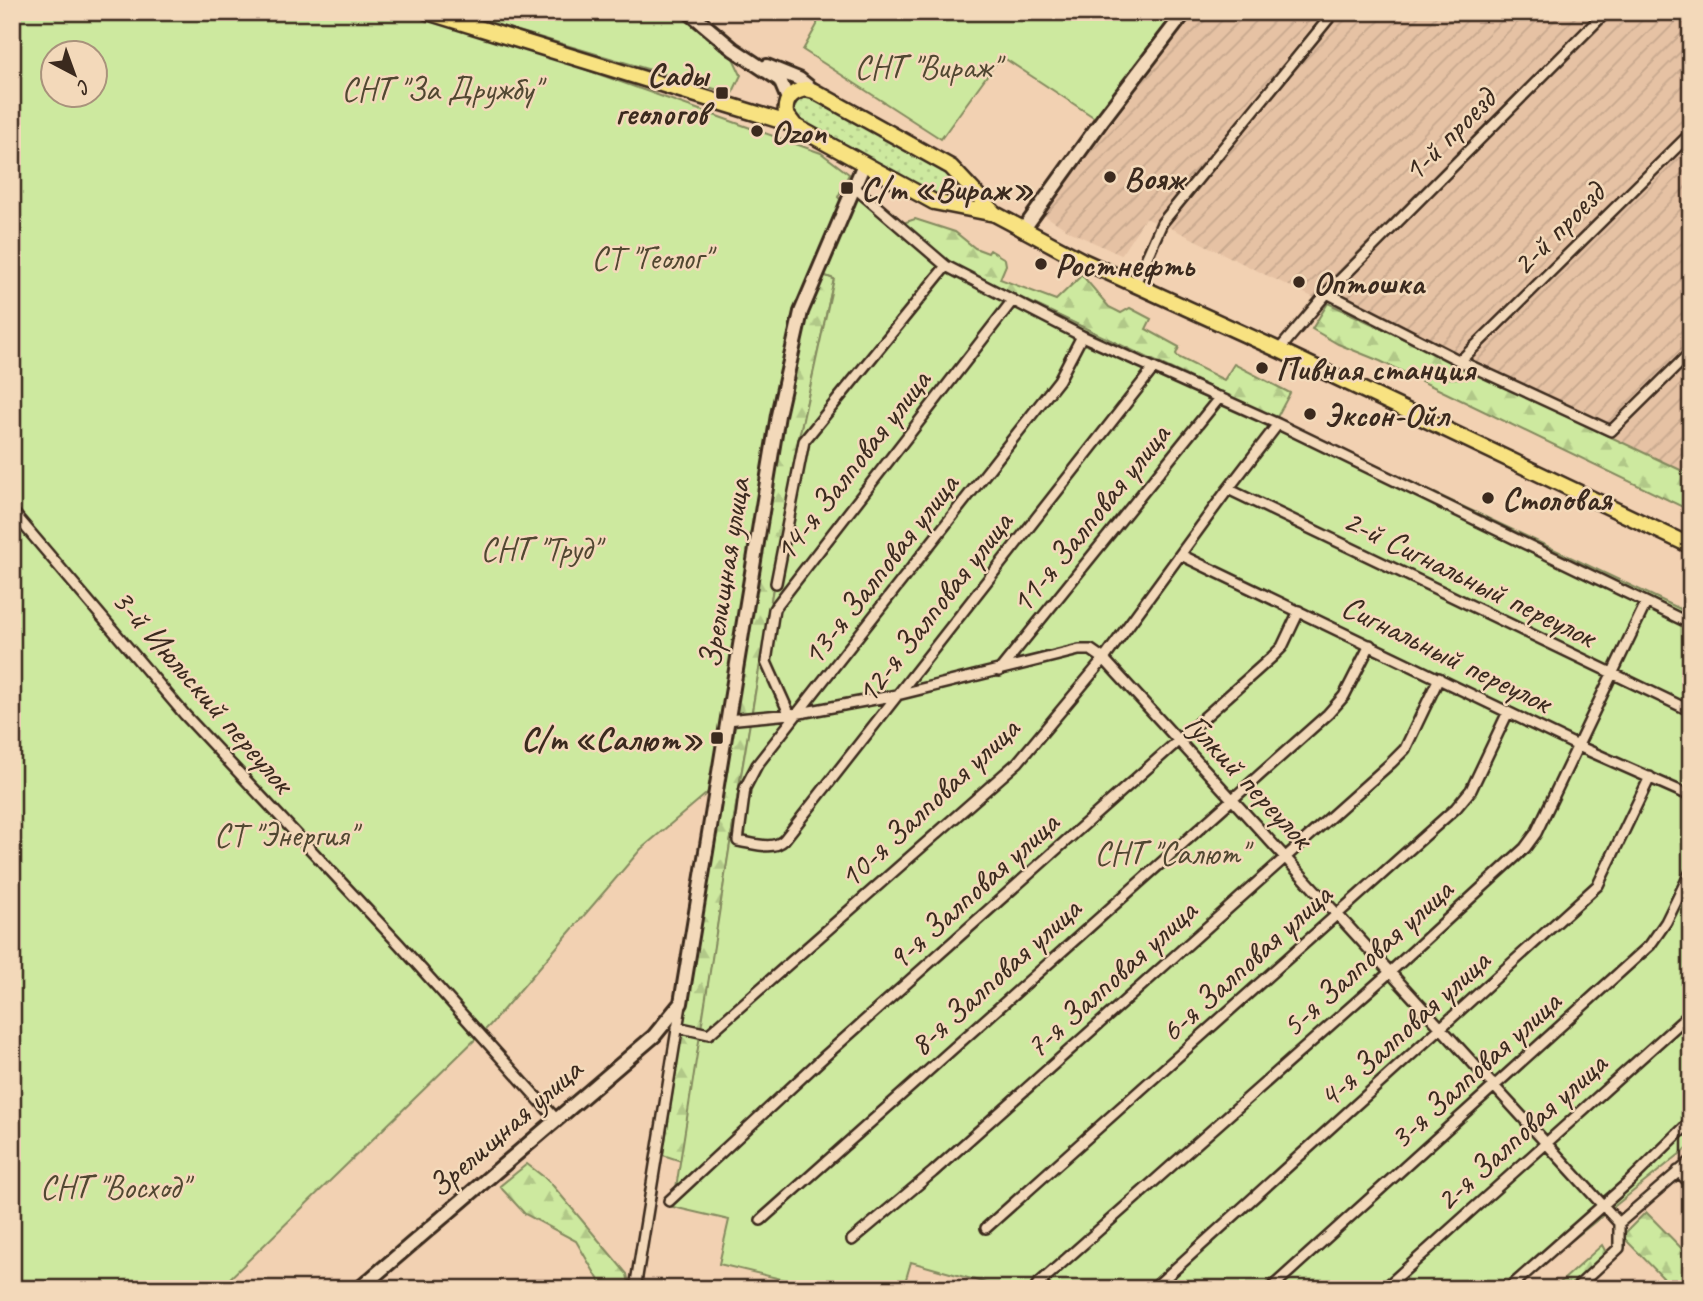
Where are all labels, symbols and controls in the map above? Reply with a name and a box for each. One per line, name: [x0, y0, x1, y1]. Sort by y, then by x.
north arrow: [38, 38, 108, 108]
park label: СНТ "Вираж": [855, 46, 1006, 88]
place label: Сады геологов: [615, 54, 715, 134]
park label: СНТ "За Дружбу": [342, 68, 547, 110]
text: С: [71, 74, 96, 100]
street label: 1-й проезд: [1393, 76, 1507, 191]
marker: Сады геологов: [714, 85, 730, 101]
place label: Ozon: [771, 111, 827, 153]
marker: Ozon: [749, 123, 765, 139]
place label: Вояж: [1124, 157, 1187, 199]
place label: С/т «Вираж»: [861, 168, 1034, 210]
marker: Вояж: [1102, 169, 1118, 185]
street label: 2-й проезд: [1502, 170, 1616, 285]
marker: С/т «Вираж»: [839, 180, 855, 196]
park label: СТ "Геолог": [591, 237, 717, 279]
place label: Ростнефть: [1055, 244, 1195, 286]
marker: Ростнефть: [1033, 256, 1049, 272]
place label: Оптошка: [1313, 262, 1427, 304]
marker: Оптошка: [1291, 274, 1307, 290]
place label: Пивная станция: [1276, 348, 1477, 390]
street label: 14-я Залповая улица: [764, 360, 941, 570]
marker: Пивная станция: [1254, 360, 1270, 376]
place label: Эксон-Ойл: [1324, 394, 1451, 436]
marker: Эксон-Ойл: [1302, 406, 1318, 422]
street label: 11-я Залповая улица: [1000, 414, 1180, 622]
street label: 13-я Залповая улица: [792, 464, 969, 674]
street label: Зрелищная улица: [688, 473, 760, 671]
place label: Столовая: [1502, 478, 1613, 520]
marker: Столовая: [1480, 490, 1496, 506]
street label: 2-й Сигнальный переулок: [1338, 499, 1602, 655]
street label: 12-я Залповая улица: [846, 502, 1023, 712]
park label: СНТ "Труд": [481, 528, 606, 570]
street label: 3-й Июльский переулок: [103, 580, 306, 804]
street label: Сигнальный переулок: [1336, 585, 1558, 721]
street label: Гулкий переулок: [1176, 704, 1325, 859]
street label: 10-я Залповая улица: [829, 707, 1029, 897]
place label: С/т «Салют»: [521, 718, 704, 760]
marker: С/т «Салют»: [709, 730, 725, 746]
street label: 9-я Залповая улица: [878, 801, 1069, 979]
park label: СТ "Энергия": [214, 814, 362, 856]
park label: СНТ "Салют": [1094, 832, 1254, 874]
street label: 5-я Залповая улица: [1272, 868, 1463, 1046]
street label: 6-я Залповая улица: [1151, 873, 1342, 1051]
street label: 8-я Залповая улица: [900, 887, 1091, 1065]
street label: 7-я Залповая улица: [1016, 889, 1207, 1067]
street label: 4-я Залповая улица: [1309, 939, 1500, 1117]
street label: 3-я Залповая улица: [1380, 980, 1571, 1158]
street label: 2-я Залповая улица: [1426, 1042, 1617, 1220]
street label: Зрелищная улица: [419, 1047, 593, 1207]
park label: СНТ "Восход": [40, 1166, 194, 1208]

